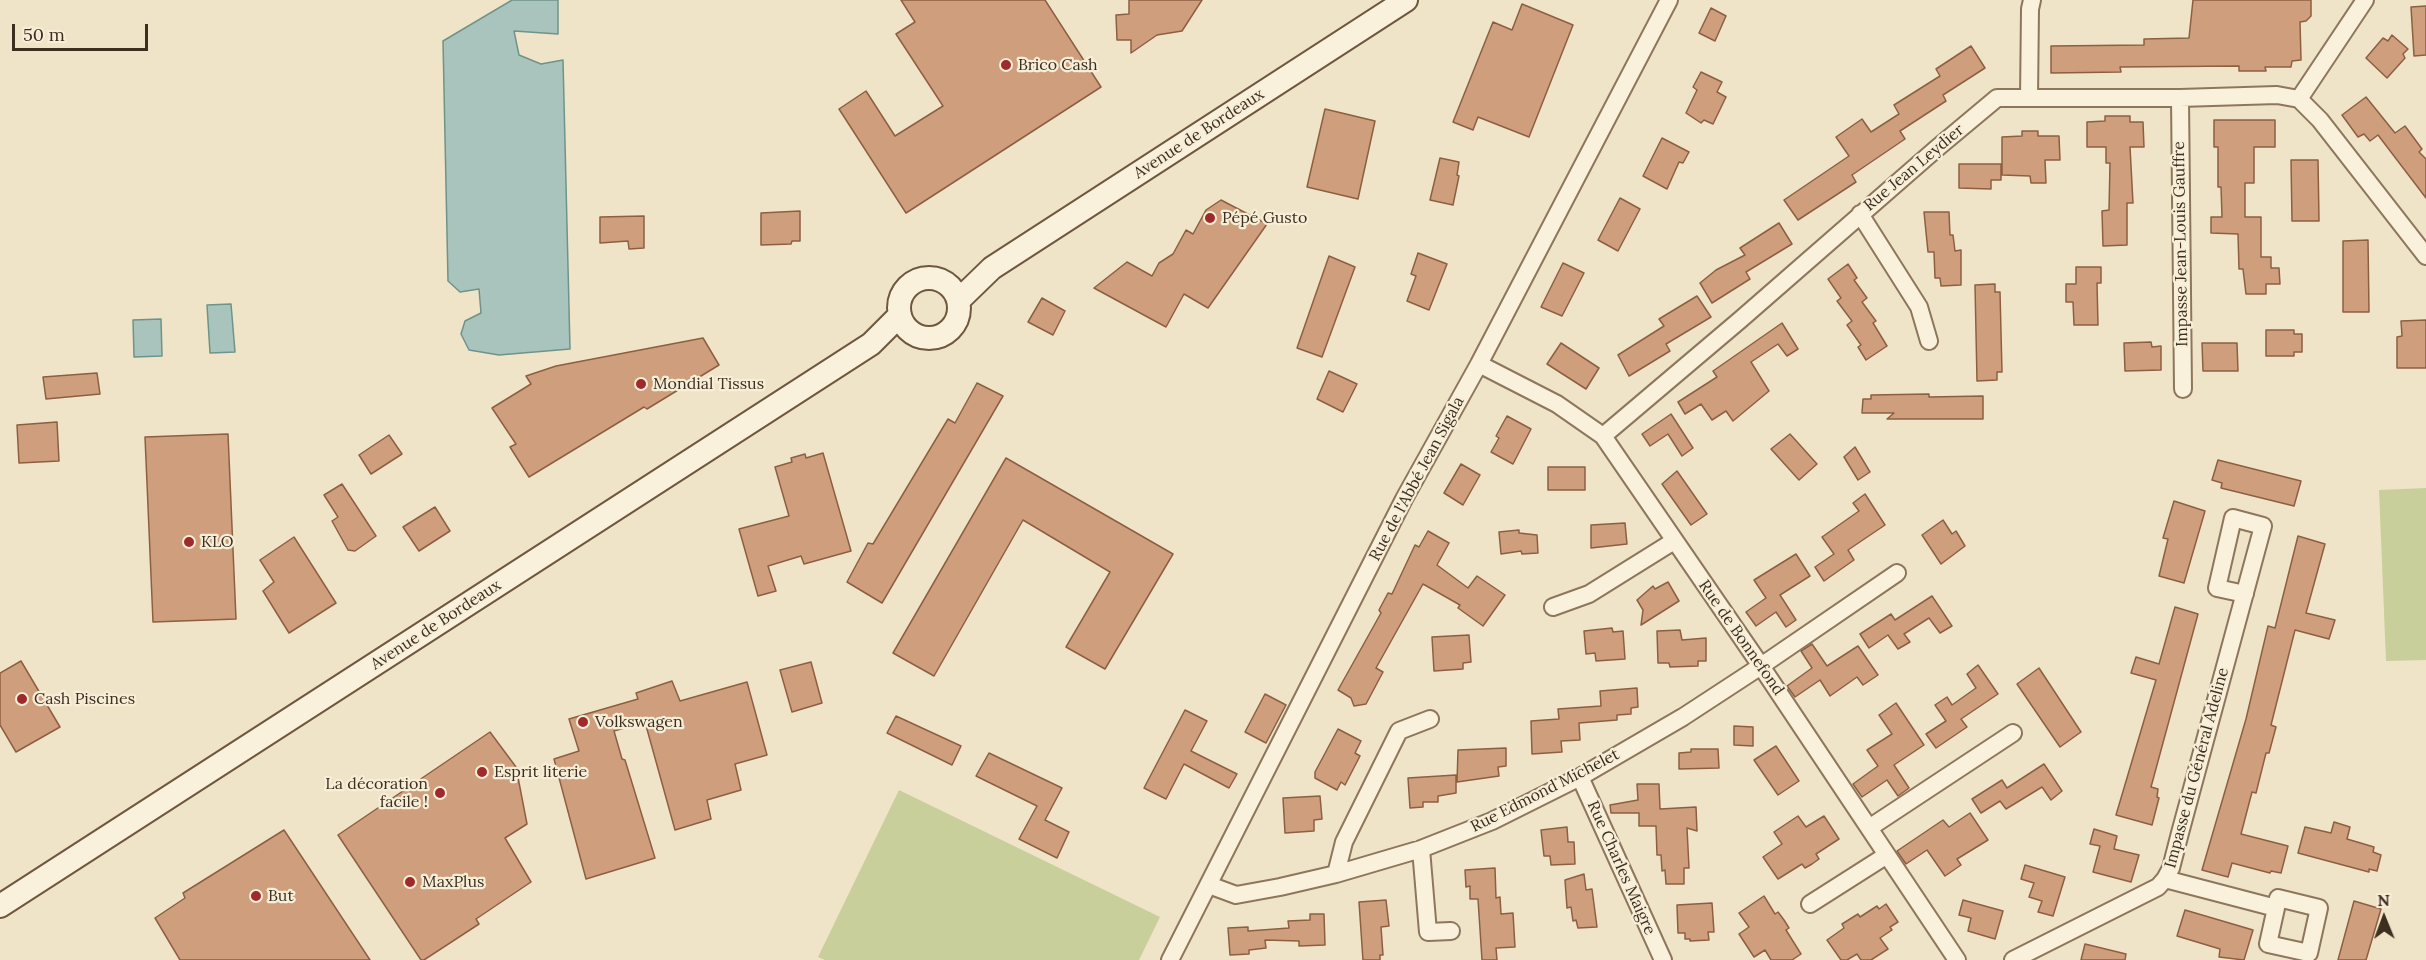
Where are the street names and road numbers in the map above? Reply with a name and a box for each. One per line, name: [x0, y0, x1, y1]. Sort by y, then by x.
street label: Avenue de Bordeaux: [1130, 85, 1268, 183]
street label: Rue Jean Leydier: [1860, 121, 1968, 215]
street label: Impasse Jean-Louis Gauffre: [2170, 141, 2192, 347]
street label: Rue de l'Abbé Jean Sigala: [1366, 394, 1468, 564]
street label: Avenue de Bordeaux: [367, 576, 505, 674]
street label: Rue de Bonnefond: [1694, 577, 1788, 699]
street label: Impasse du Général Adeline: [2161, 666, 2233, 870]
street label: Rue Edmond Michelet: [1467, 745, 1623, 837]
street label: Rue Charles Maigre: [1583, 798, 1659, 938]

